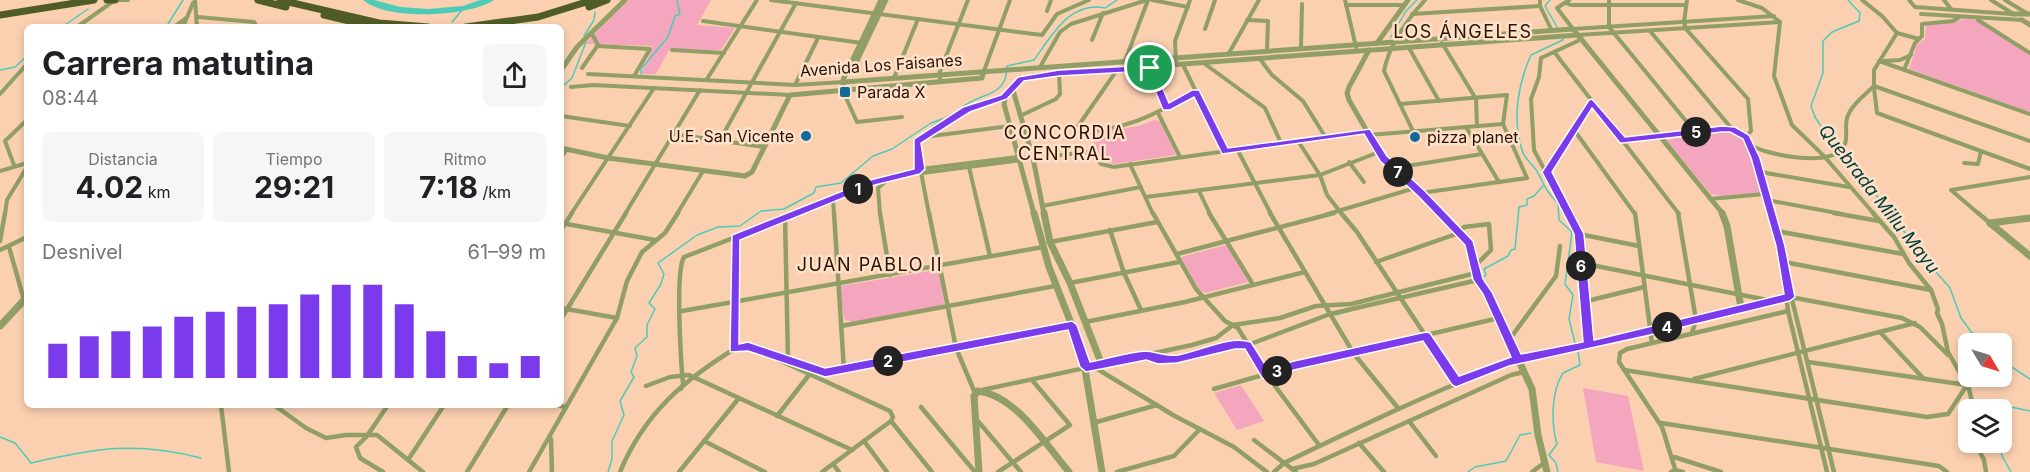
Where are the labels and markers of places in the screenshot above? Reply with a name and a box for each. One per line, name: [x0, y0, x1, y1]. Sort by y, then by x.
pin: [1124, 42, 1175, 93]
place label: Parada X: [857, 82, 925, 102]
marker: Parada X: [838, 85, 852, 99]
pin: 5: [1681, 117, 1711, 147]
place label: U.E. San Vicente: [669, 126, 794, 146]
place label: pizza planet: [1427, 127, 1519, 147]
marker: U.E. San Vicente: [799, 129, 813, 143]
marker: pizza planet: [1408, 130, 1422, 144]
pin: 7: [1383, 157, 1413, 187]
pin: 1: [843, 174, 873, 204]
pin: 6: [1566, 251, 1596, 281]
pin: 4: [1652, 312, 1682, 342]
pin: 2: [873, 346, 903, 376]
pin: 3: [1262, 356, 1292, 386]

